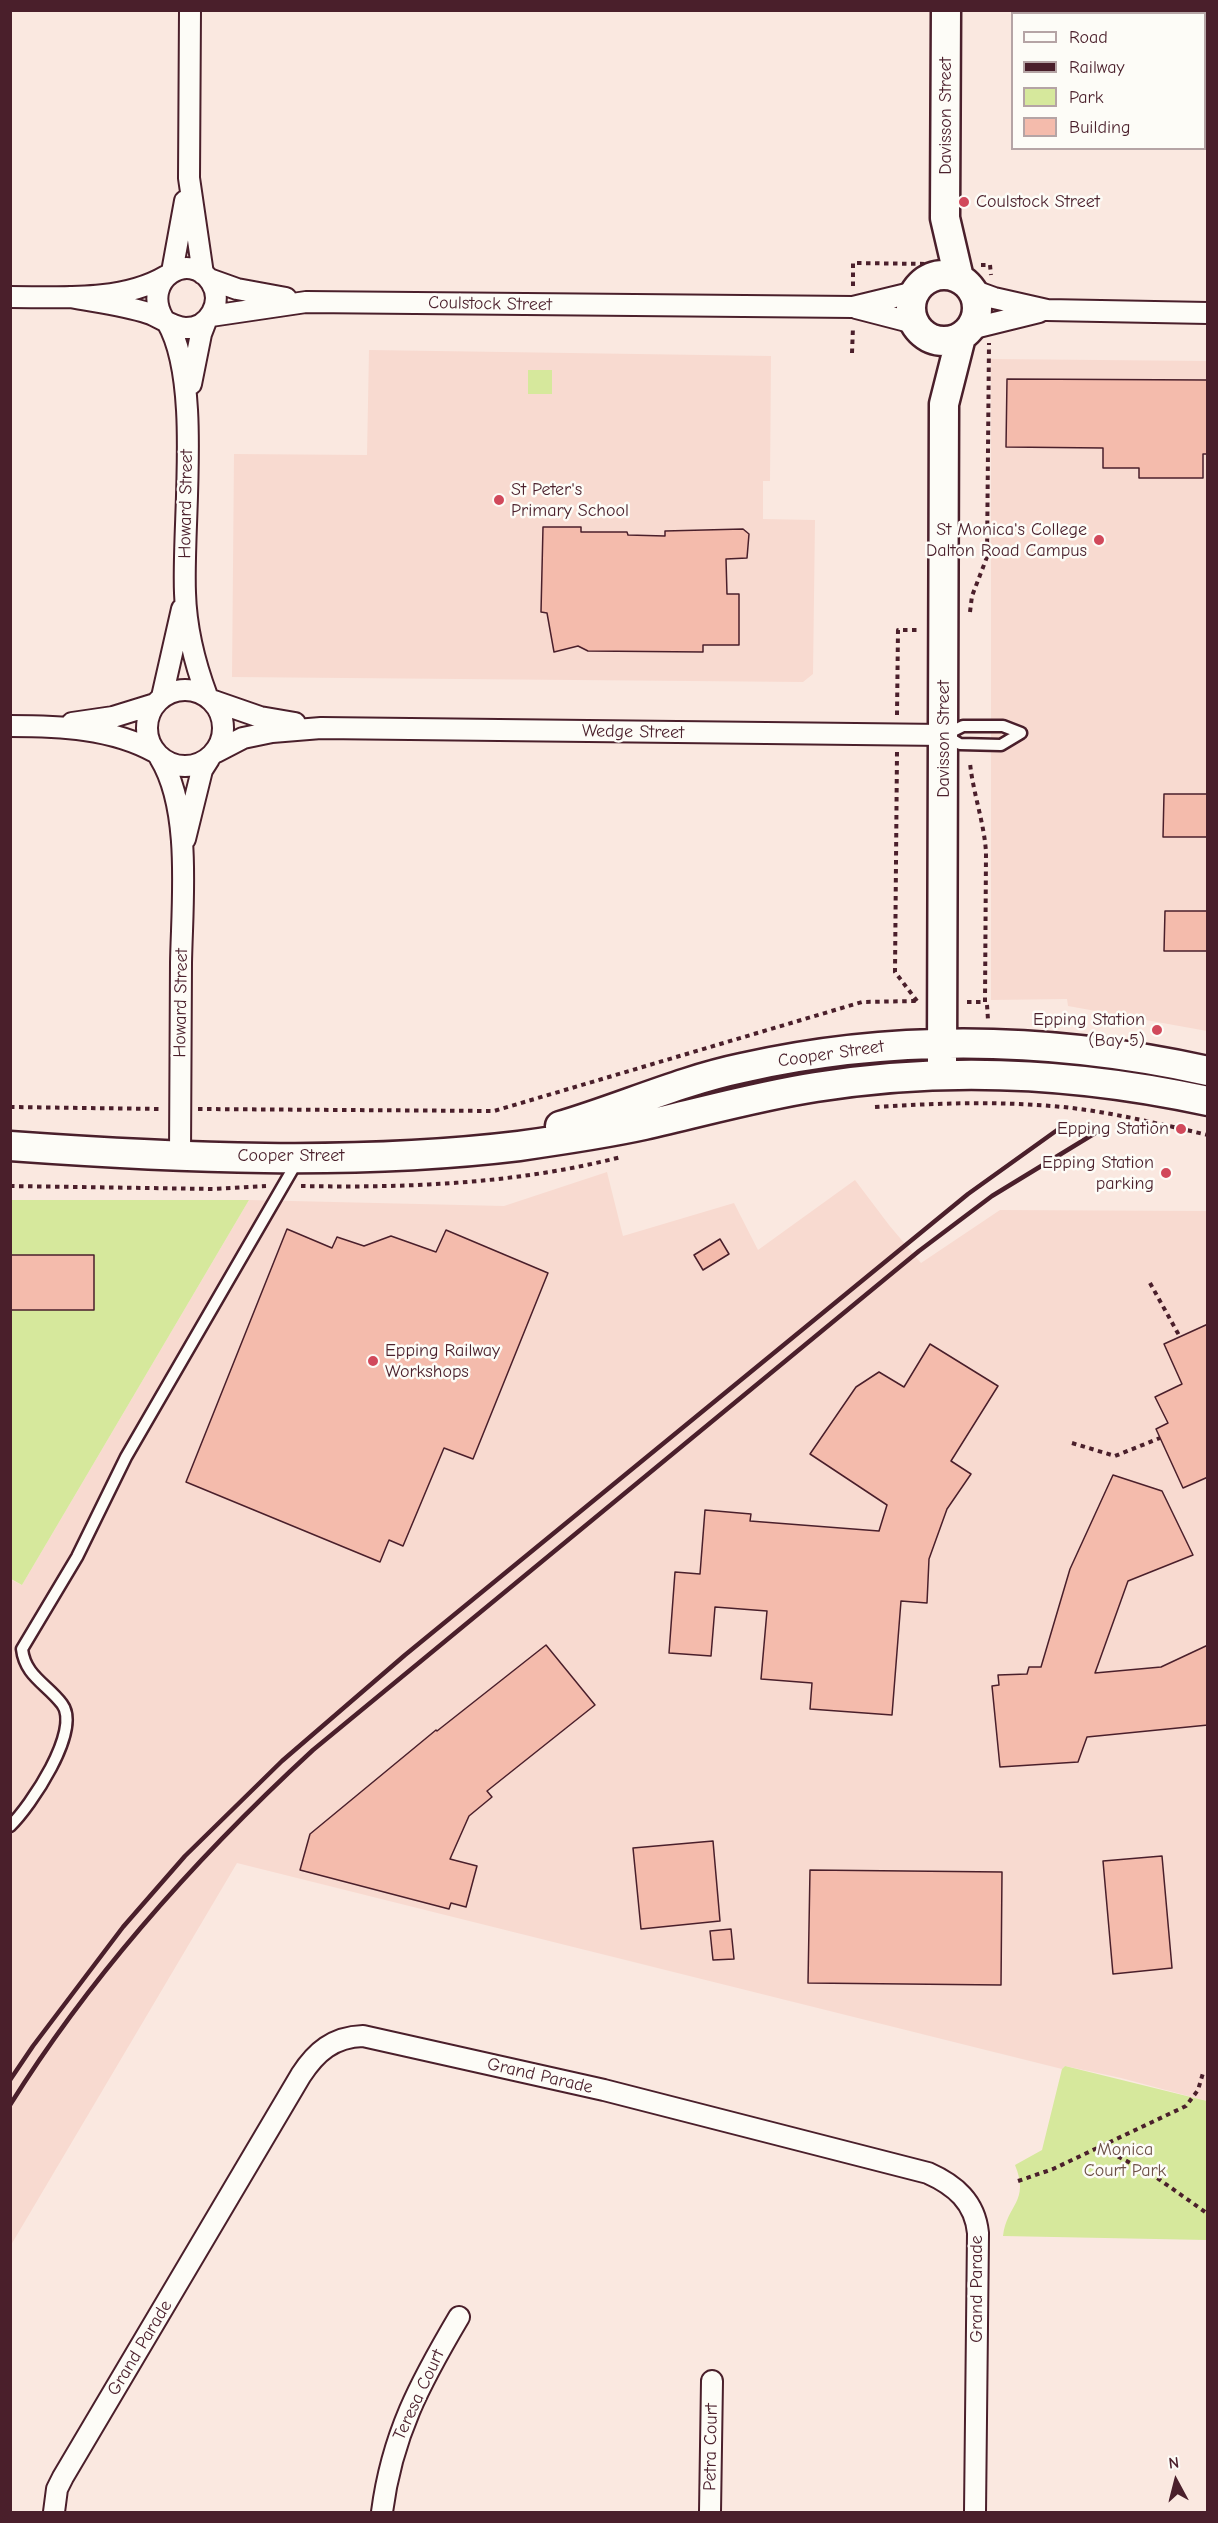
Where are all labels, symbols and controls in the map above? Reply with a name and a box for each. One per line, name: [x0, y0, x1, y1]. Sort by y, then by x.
legend: [1011, 12, 1206, 150]
text: Road: [1069, 27, 1108, 48]
street label: Davisson Street: [935, 57, 957, 175]
text: Railway: [1069, 57, 1125, 78]
text: Park: [1069, 87, 1103, 108]
text: Building: [1069, 117, 1131, 138]
place label: Coulstock Street: [976, 191, 1100, 213]
marker: Coulstock Street: [957, 195, 971, 209]
street label: Coulstock Street: [428, 292, 552, 316]
street label: Howard Street: [174, 449, 198, 559]
place label: St Peter's Primary School: [511, 479, 629, 522]
marker: St Peter's Primary School: [492, 493, 506, 507]
place label: St Monica's College Dalton Road Campus: [926, 519, 1087, 562]
marker: St Monica's College Dalton Road Campus: [1092, 533, 1106, 547]
street label: Davisson Street: [933, 680, 955, 798]
street label: Wedge Street: [582, 720, 684, 744]
street label: Howard Street: [169, 948, 193, 1058]
place label: Epping Station (Bay 5): [1033, 1009, 1145, 1052]
marker: Epping Station (Bay 5): [1150, 1023, 1164, 1037]
street label: Cooper Street: [777, 1036, 885, 1072]
place label: Epping Station: [1057, 1118, 1169, 1140]
marker: Epping Station: [1174, 1122, 1188, 1136]
street label: Cooper Street: [238, 1145, 344, 1167]
place label: Epping Station parking: [1042, 1152, 1154, 1194]
marker: Epping Station parking: [1159, 1166, 1173, 1180]
place label: Epping Railway Workshops: [385, 1340, 500, 1382]
marker: Epping Railway Workshops: [366, 1354, 380, 1368]
street label: Grand Parade: [485, 2053, 595, 2099]
park label: Monica Court Park: [1084, 2139, 1166, 2182]
street label: Grand Parade: [966, 2235, 988, 2343]
street label: Grand Parade: [103, 2296, 177, 2400]
street label: Teresa Court: [389, 2346, 449, 2444]
street label: Petra Court: [699, 2403, 723, 2491]
north arrow: [1146, 2451, 1206, 2511]
text: N: [1168, 2454, 1180, 2473]

